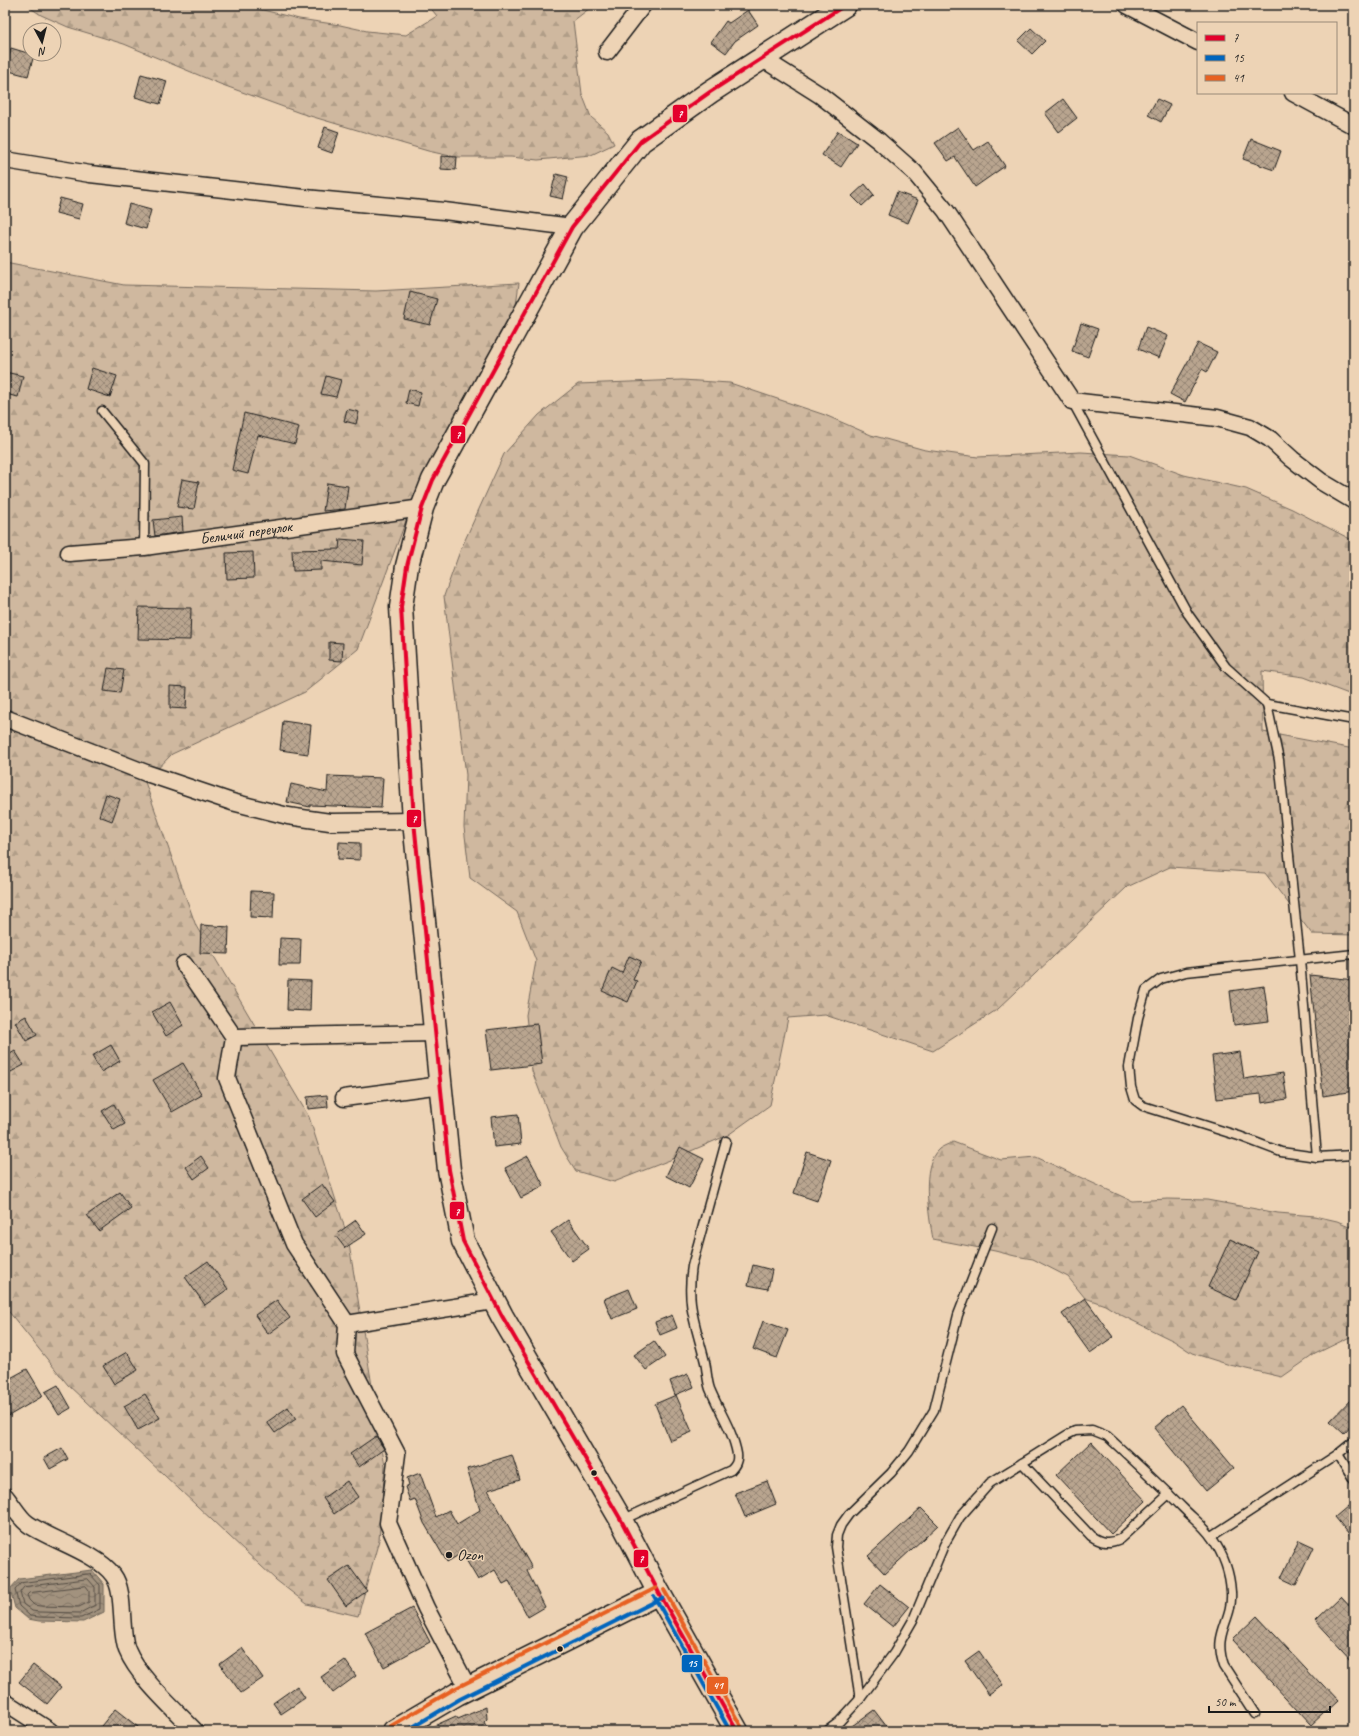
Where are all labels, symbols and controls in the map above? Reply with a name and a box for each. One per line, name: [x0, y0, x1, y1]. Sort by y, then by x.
north arrow: [22, 22, 62, 62]
legend: [1197, 22, 1337, 94]
text: 7: [1233, 30, 1239, 46]
text: N: [37, 45, 47, 60]
text: 15: [1233, 50, 1244, 66]
text: 41: [1233, 70, 1244, 86]
line badge: 7: [672, 104, 688, 123]
text: 7: [678, 106, 684, 120]
line badge: 7: [450, 425, 466, 444]
text: 7: [456, 427, 462, 441]
street label: Беличий переулок: [199, 516, 295, 549]
line badge: 7: [406, 809, 422, 828]
text: 7: [412, 811, 418, 825]
line badge: 7: [449, 1201, 465, 1220]
text: 7: [455, 1204, 461, 1218]
unlabelled marker: [589, 1468, 599, 1478]
place label: Ozon: [457, 1545, 484, 1565]
line badge: 7: [633, 1549, 649, 1568]
marker: Ozon: [444, 1550, 454, 1560]
text: 7: [639, 1551, 645, 1565]
unlabelled marker: [555, 1644, 565, 1654]
line badge: 15: [681, 1654, 703, 1673]
text: 15: [687, 1656, 698, 1670]
line badge: 41: [706, 1676, 729, 1695]
text: 41: [713, 1678, 724, 1692]
scale bar: [1209, 1688, 1330, 1714]
text: 50 m: [1215, 1694, 1237, 1710]

